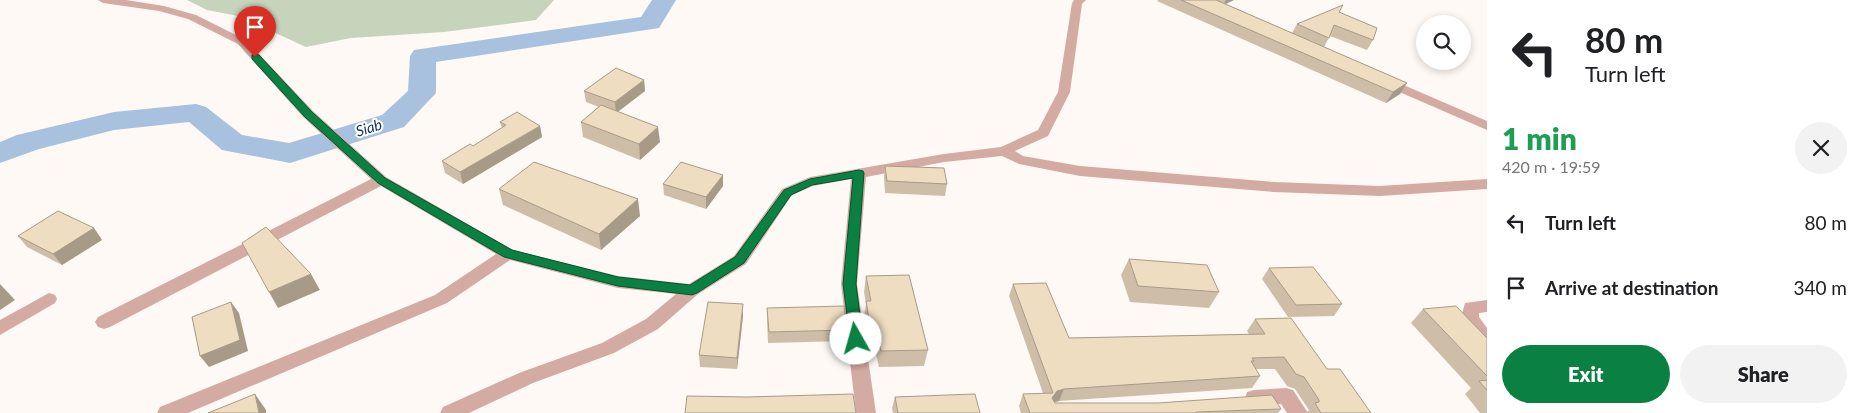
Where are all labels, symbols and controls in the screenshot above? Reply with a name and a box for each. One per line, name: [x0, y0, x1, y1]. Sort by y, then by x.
pin: [234, 6, 276, 57]
icon: arrive: [241, 13, 269, 41]
map controls: [1416, 15, 1471, 70]
button: search: [1416, 15, 1471, 70]
text: 80 m: [1585, 18, 1663, 60]
icon: left: [1502, 20, 1567, 85]
text: Turn left: [1585, 60, 1666, 87]
water label: Siab: [353, 115, 384, 140]
text: 1 min: [1502, 120, 1577, 156]
button: close: [1795, 122, 1847, 174]
text: 420 m · 19:59: [1502, 157, 1601, 176]
icon: left: [1502, 209, 1530, 237]
text: Turn left: [1545, 211, 1616, 234]
text: 80 m: [1804, 211, 1847, 234]
icon: arrive: [1502, 274, 1530, 302]
text: Arrive at destination: [1545, 276, 1718, 299]
text: 340 m: [1793, 276, 1847, 299]
position arrow: [829, 312, 881, 364]
button: Exit: [1502, 345, 1670, 403]
button: Share: [1680, 345, 1847, 403]

